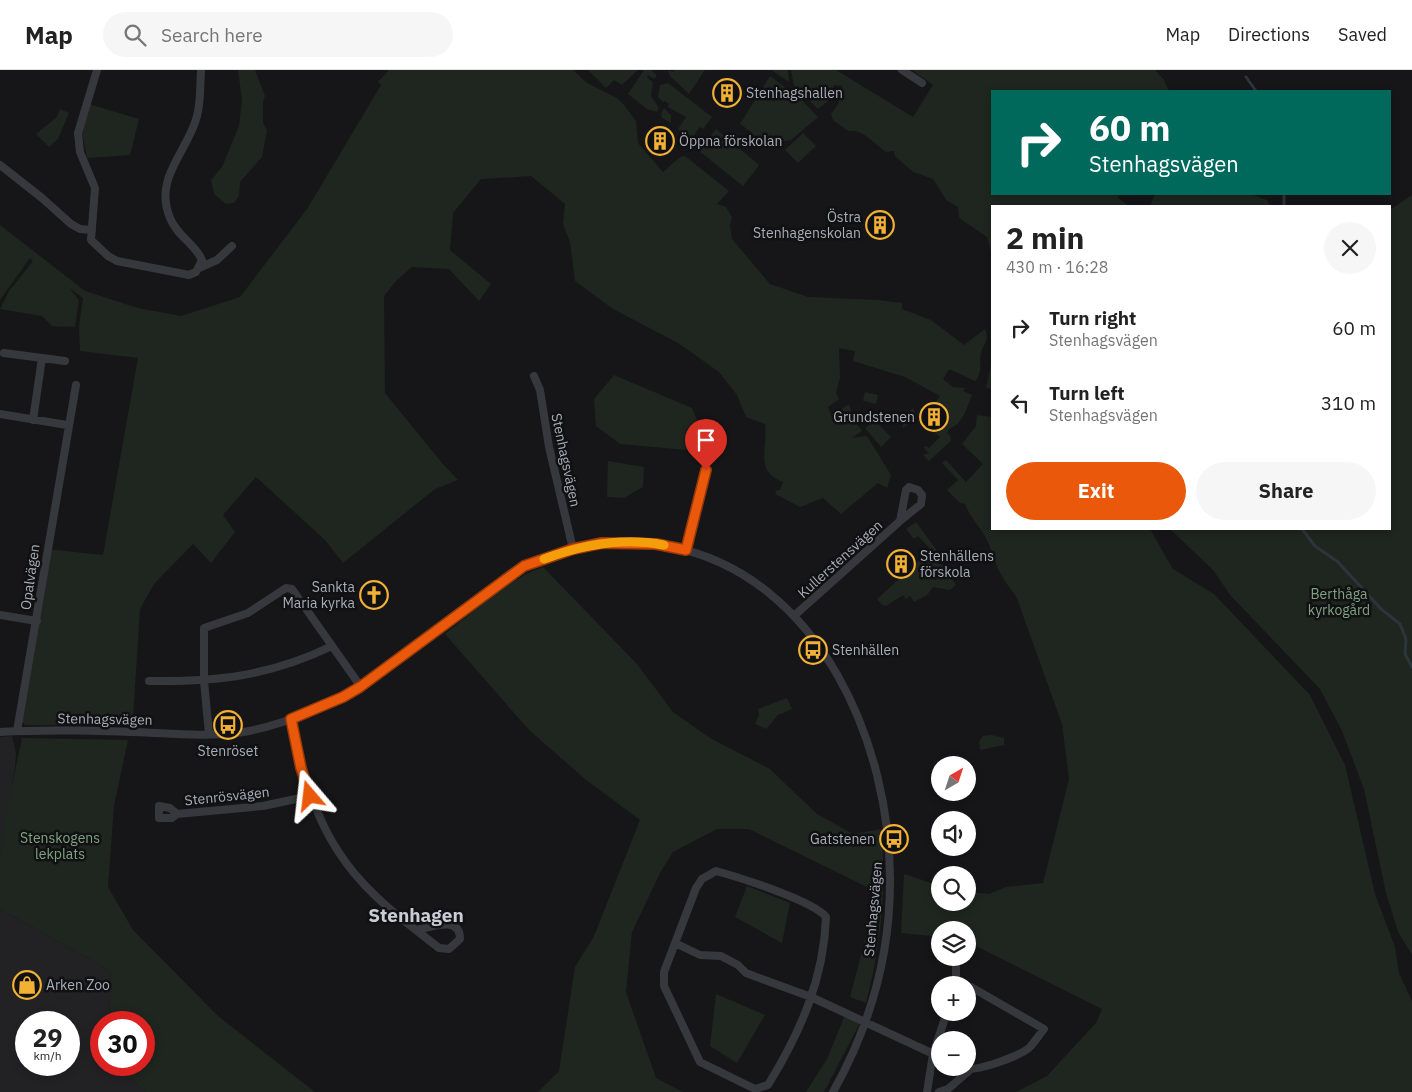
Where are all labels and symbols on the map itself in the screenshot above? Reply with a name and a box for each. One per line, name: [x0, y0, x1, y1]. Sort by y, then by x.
building icon: Stenhagshallen: [712, 78, 742, 108]
place label: Stenhagshallen: [746, 84, 843, 102]
building icon: Öppna förskolan: [645, 126, 675, 156]
place label: Öppna förskolan: [679, 132, 782, 150]
place label: Östra Stenhagenskolan: [753, 208, 862, 242]
building icon: Östra Stenhagenskolan: [865, 210, 895, 240]
building icon: Grundstenen: [919, 402, 949, 432]
place label: Grundstenen: [833, 408, 915, 426]
street label: Stenhagsvägen: [547, 412, 585, 508]
pin: [685, 419, 727, 470]
street label: Kullerstensvägen: [794, 516, 886, 602]
street label: Opalvägen: [16, 543, 44, 611]
place label: Stenhällens förskola: [920, 547, 994, 581]
building icon: Stenhällens förskola: [886, 549, 916, 579]
place label: Sankta Maria kyrka: [282, 578, 356, 612]
church icon: Sankta Maria kyrka: [359, 580, 389, 610]
park label: Berthåga kyrkogård: [1308, 585, 1370, 619]
bus stop icon: Stenhällen: [798, 635, 828, 665]
place label: Stenhällen: [832, 641, 899, 659]
street label: Stenhagsvägen: [57, 709, 153, 729]
bus stop icon: Stenröset: [213, 710, 243, 740]
place label: Stenröset: [198, 742, 259, 760]
north arrow: [931, 756, 976, 801]
position arrow: [283, 769, 335, 821]
street label: Stenrösvägen: [184, 783, 270, 809]
bus stop icon: Gatstenen: [879, 824, 909, 854]
park label: Stenskogens lekplats: [20, 829, 100, 863]
place label: Gatstenen: [810, 830, 875, 848]
street label: Stenhagsvägen: [860, 861, 886, 957]
district label: Stenhagen: [368, 903, 464, 927]
shop icon: Arken Zoo: [12, 970, 42, 1000]
place label: Arken Zoo: [46, 976, 110, 994]
speed limit sign: 30: [90, 1011, 155, 1076]

